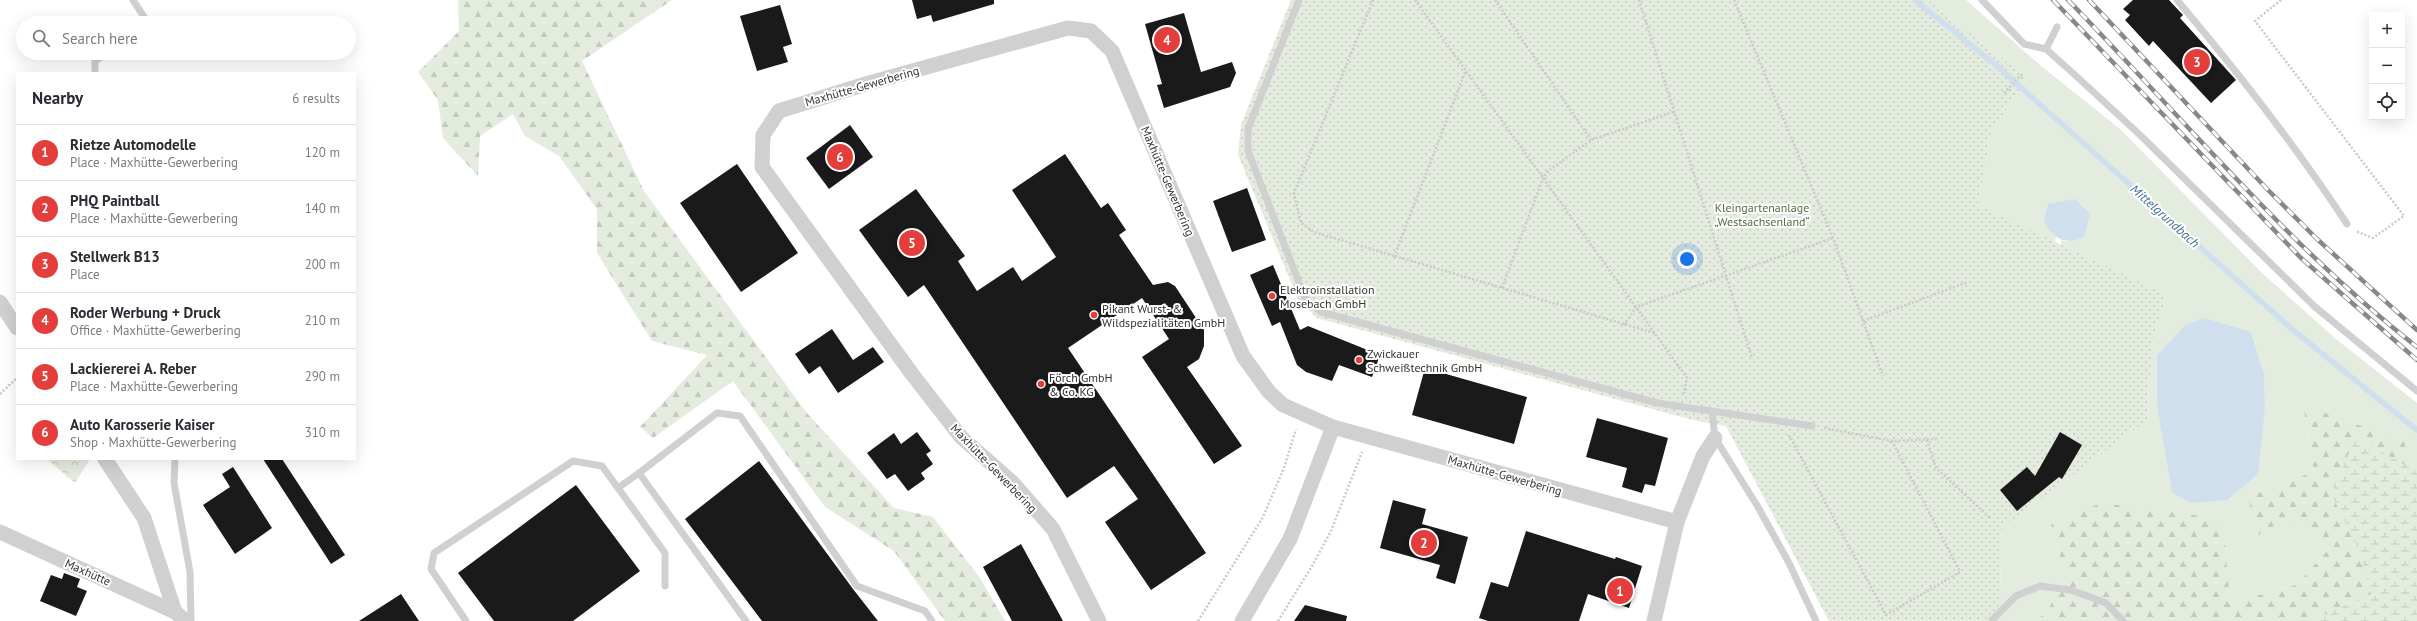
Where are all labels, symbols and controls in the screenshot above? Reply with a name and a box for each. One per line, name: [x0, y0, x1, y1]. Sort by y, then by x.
map controls: [2369, 12, 2405, 120]
button: +: [2369, 12, 2405, 48]
search box: [16, 16, 356, 60]
pin: 4: [1154, 25, 1180, 55]
icon: search: [30, 27, 52, 49]
text: Search here: [62, 29, 138, 48]
pin: 3: [2184, 47, 2210, 77]
button: −: [2369, 48, 2405, 84]
street label: Maxhütte-Gewerbering: [803, 63, 921, 109]
button: locate: [2369, 84, 2405, 120]
text: Nearby: [32, 87, 83, 109]
text: 6 results: [292, 90, 340, 107]
street label: Maxhütte-Gewerbering: [1138, 124, 1198, 238]
text: Rietze Automodelle: [70, 135, 196, 154]
pin: 6: [827, 142, 853, 172]
text: 1: [41, 144, 49, 161]
text: 120 m: [305, 144, 340, 161]
text: Place · Maxhütte-Gewerbering: [70, 154, 238, 171]
water label: Mittelgrundbach: [2127, 181, 2203, 252]
text: PHQ Paintball: [70, 191, 159, 210]
text: 2: [41, 200, 49, 217]
text: 140 m: [305, 200, 340, 217]
park label: Kleingartenanlage „Westsachsenland“: [1714, 200, 1810, 229]
text: Place · Maxhütte-Gewerbering: [70, 210, 238, 227]
pin: 5: [899, 228, 925, 258]
text: Stellwerk B13: [70, 247, 160, 266]
your location: [1677, 249, 1697, 269]
text: 3: [41, 256, 49, 273]
text: 200 m: [305, 256, 340, 273]
text: Place: [70, 266, 100, 283]
place label: Elektroinstallation Mosebach GmbH: [1280, 282, 1374, 311]
marker: Elektroinstallation Mosebach GmbH: [1267, 291, 1277, 301]
place label: Pikant Wurst- & Wildspezialitäten GmbH: [1102, 301, 1225, 330]
text: Roder Werbung + Druck: [70, 303, 221, 322]
marker: Pikant Wurst- & Wildspezialitäten GmbH: [1089, 310, 1099, 320]
text: 4: [41, 312, 49, 329]
text: 210 m: [305, 312, 340, 329]
text: Office · Maxhütte-Gewerbering: [70, 322, 241, 339]
place label: Zwickauer Schweißtechnik GmbH: [1367, 346, 1482, 375]
marker: Zwickauer Schweißtechnik GmbH: [1354, 355, 1364, 365]
text: Lackiererei A. Reber: [70, 359, 196, 378]
text: 5: [41, 368, 49, 385]
text: 290 m: [305, 368, 340, 385]
place label: Förch GmbH & Co. KG: [1049, 370, 1113, 399]
text: Place · Maxhütte-Gewerbering: [70, 378, 238, 395]
marker: Förch GmbH & Co. KG: [1036, 379, 1046, 389]
text: Auto Karosserie Kaiser: [70, 415, 215, 434]
street label: Maxhütte-Gewerbering: [948, 420, 1040, 516]
text: 6: [41, 424, 49, 441]
text: 310 m: [305, 424, 340, 441]
text: Shop · Maxhütte-Gewerbering: [70, 434, 236, 451]
street label: Maxhütte-Gewerbering: [1446, 452, 1564, 498]
pin: 2: [1411, 528, 1437, 558]
street label: Maxhütte: [63, 555, 113, 589]
pin: 1: [1607, 576, 1633, 606]

